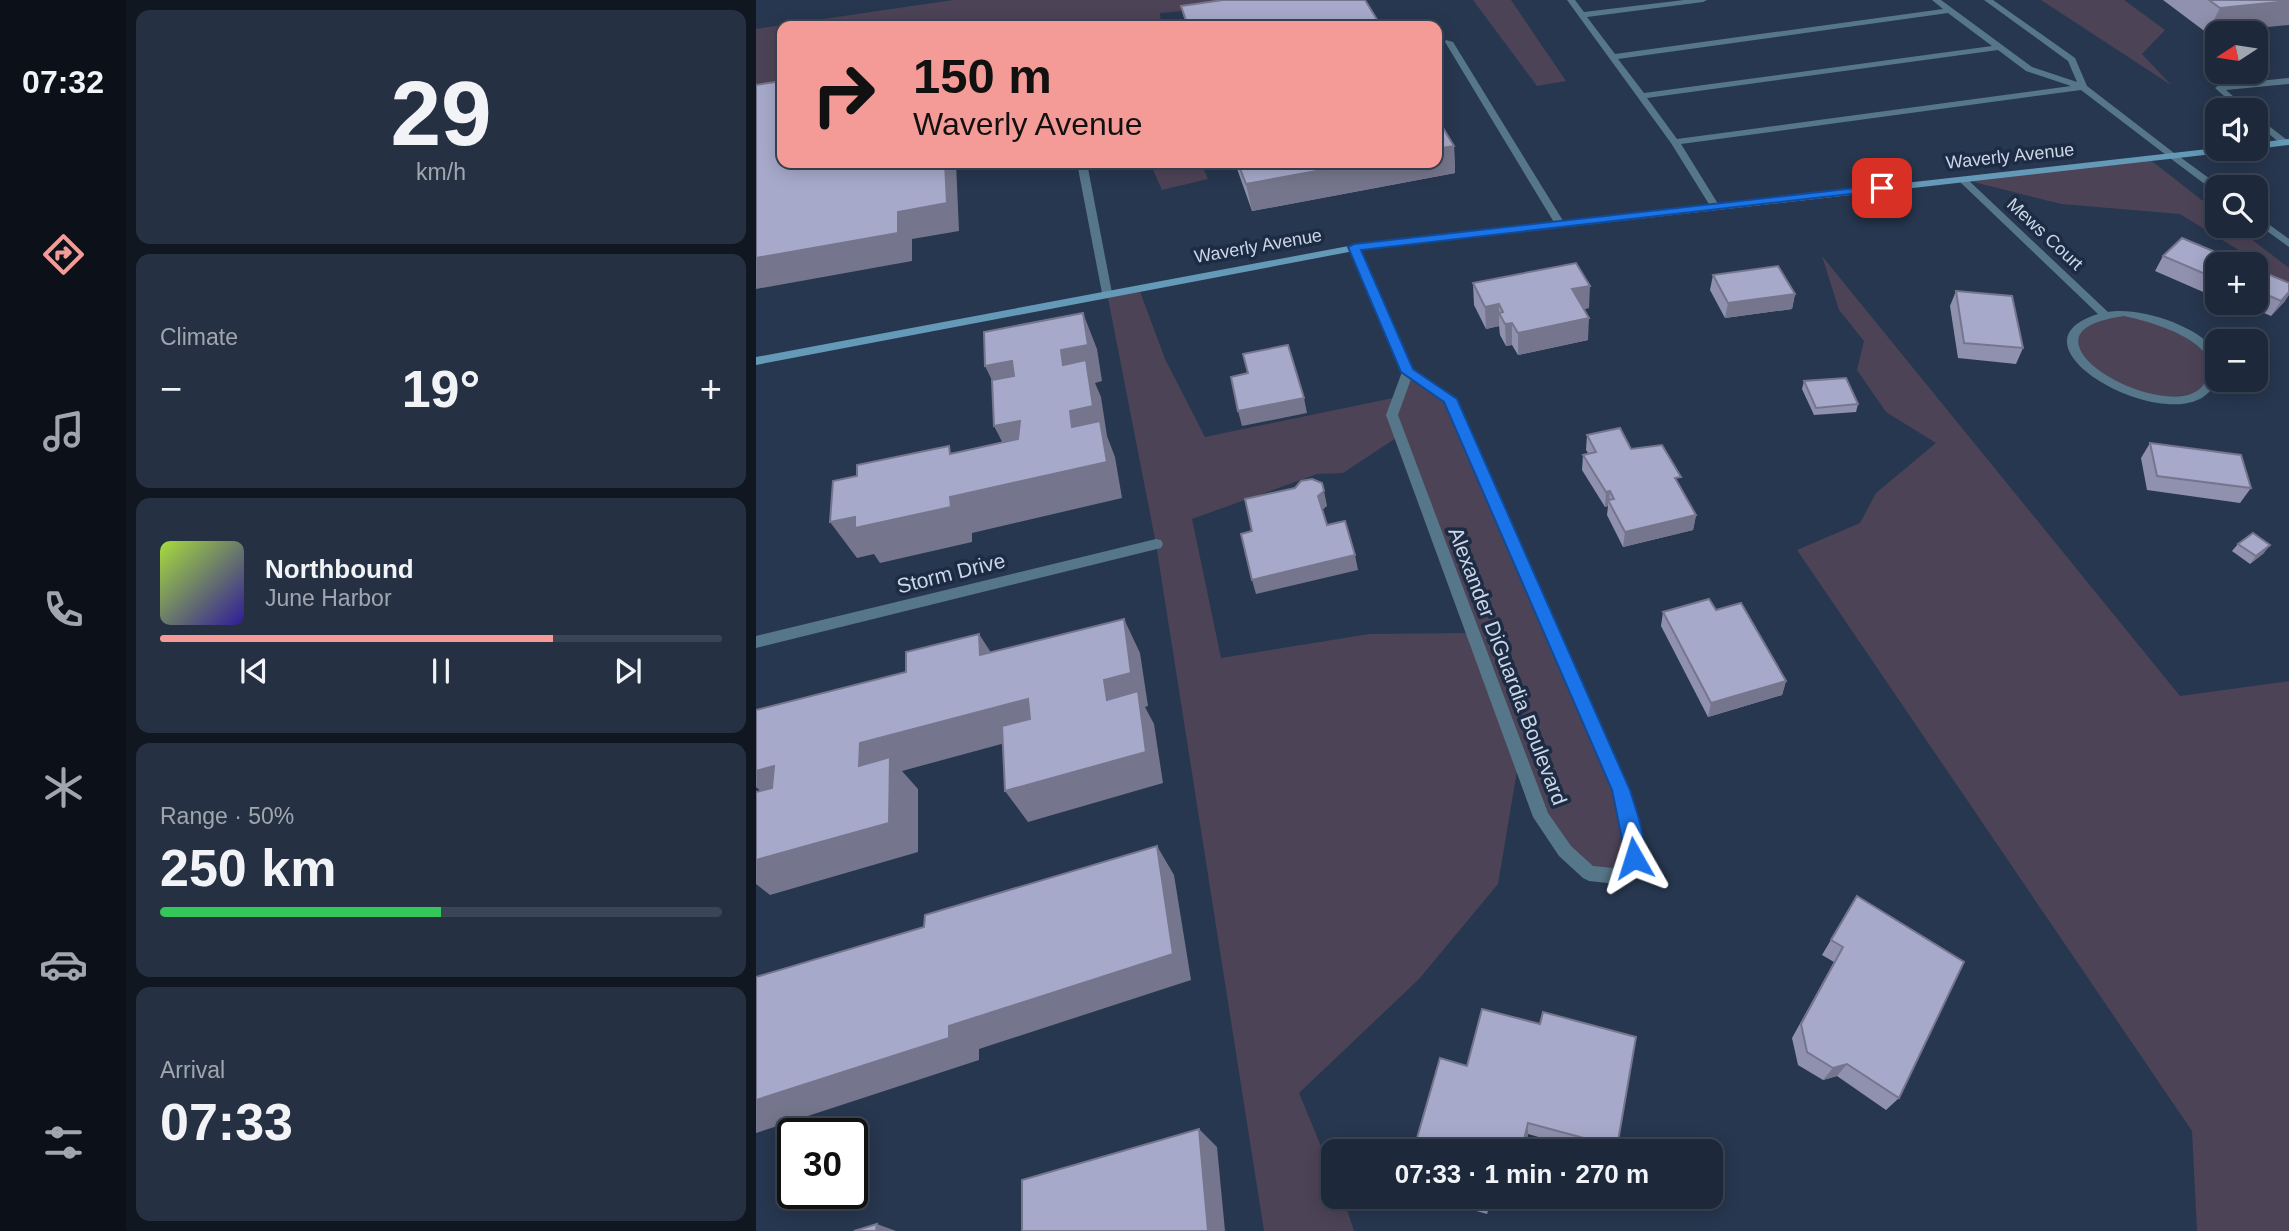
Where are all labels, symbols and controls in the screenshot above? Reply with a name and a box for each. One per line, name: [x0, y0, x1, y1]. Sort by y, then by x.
north arrow: [2205, 21, 2268, 84]
map controls: [2205, 21, 2268, 392]
icon: right: [798, 49, 889, 140]
text: 150 m: [913, 49, 1052, 103]
text: 29: [390, 63, 492, 164]
text: 07:32: [22, 64, 104, 100]
button: sound: [2205, 98, 2268, 161]
text: Waverly Avenue: [913, 106, 1142, 142]
street label: Waverly Avenue: [1945, 139, 2075, 173]
pin: [1852, 158, 1912, 218]
text: km/h: [416, 159, 466, 185]
icon: arrive: [1863, 169, 1901, 207]
button: search: [2205, 175, 2268, 238]
street label: Mews Court: [2003, 194, 2087, 274]
street label: Waverly Avenue: [1193, 225, 1323, 267]
icon: directions: [39, 230, 88, 279]
button: +: [2205, 252, 2268, 315]
text: Climate: [160, 324, 238, 350]
button: −: [2205, 329, 2268, 392]
text: 19°: [402, 360, 480, 418]
text: −: [160, 368, 182, 410]
text: +: [700, 368, 722, 410]
icon: music: [39, 407, 88, 456]
street label: Alexander DiGuardia Boulevard: [1444, 524, 1572, 808]
street label: Storm Drive: [894, 548, 1008, 598]
text: Northbound: [265, 554, 414, 584]
icon: phone: [39, 585, 88, 634]
text: June Harbor: [265, 585, 392, 611]
icon: previous: [235, 652, 273, 690]
icon: pause: [422, 652, 460, 690]
icon: next: [609, 652, 647, 690]
icon: climate: [39, 763, 88, 812]
text: Range · 50%: [160, 803, 294, 829]
position arrow: [1597, 821, 1671, 895]
text: 250 km: [160, 839, 336, 897]
icon: car: [39, 940, 88, 989]
text: Arrival: [160, 1057, 225, 1083]
text: 07:33: [160, 1093, 293, 1151]
icon: filters: [39, 1118, 88, 1167]
speed limit sign: 30: [777, 1118, 868, 1209]
text: 07:33 · 1 min · 270 m: [1395, 1159, 1649, 1189]

